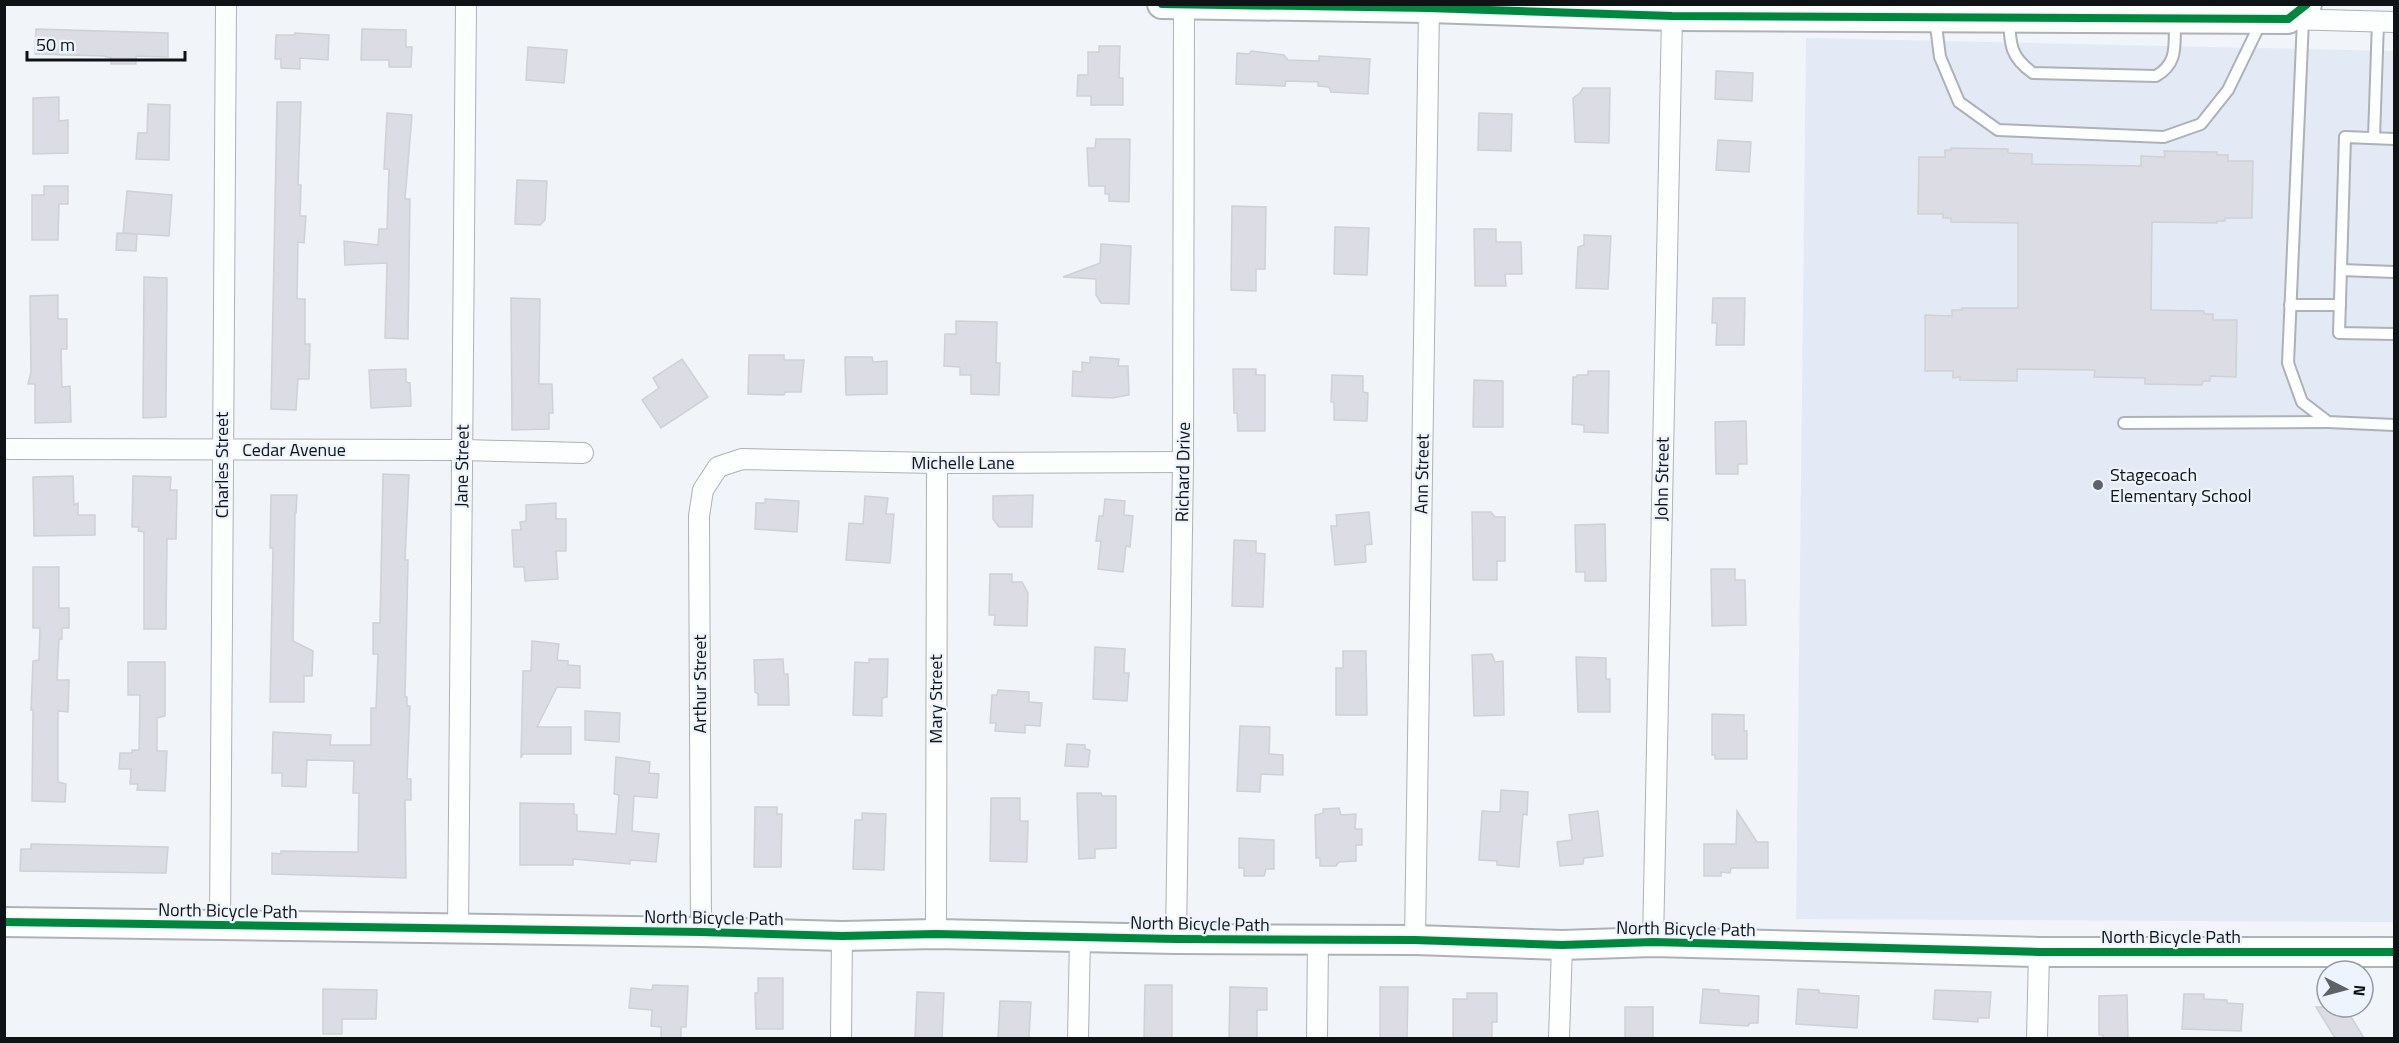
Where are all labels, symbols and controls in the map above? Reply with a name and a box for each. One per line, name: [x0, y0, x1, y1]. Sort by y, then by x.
scale bar: [27, 24, 184, 62]
text: 50 m: [36, 31, 75, 58]
street label: Charles Street: [208, 411, 235, 518]
street label: Richard Drive: [1168, 422, 1197, 522]
street label: Jane Street: [447, 423, 476, 508]
street label: Ann Street: [1407, 433, 1436, 514]
street label: Cedar Avenue: [242, 436, 346, 463]
street label: John Street: [1647, 436, 1676, 521]
street label: Michelle Lane: [911, 449, 1015, 476]
place label: Stagecoach Elementary School: [2110, 461, 2252, 509]
marker: Stagecoach Elementary School: [2091, 478, 2105, 492]
street label: Arthur Street: [686, 634, 713, 734]
street label: Mary Street: [922, 654, 949, 744]
street label: North Bicycle Path: [158, 896, 298, 925]
street label: North Bicycle Path: [644, 903, 784, 932]
street label: North Bicycle Path: [1130, 909, 1270, 938]
street label: North Bicycle Path: [1616, 914, 1756, 943]
street label: North Bicycle Path: [2101, 923, 2241, 950]
north arrow: [2315, 959, 2375, 1019]
text: N: [2347, 984, 2372, 997]

